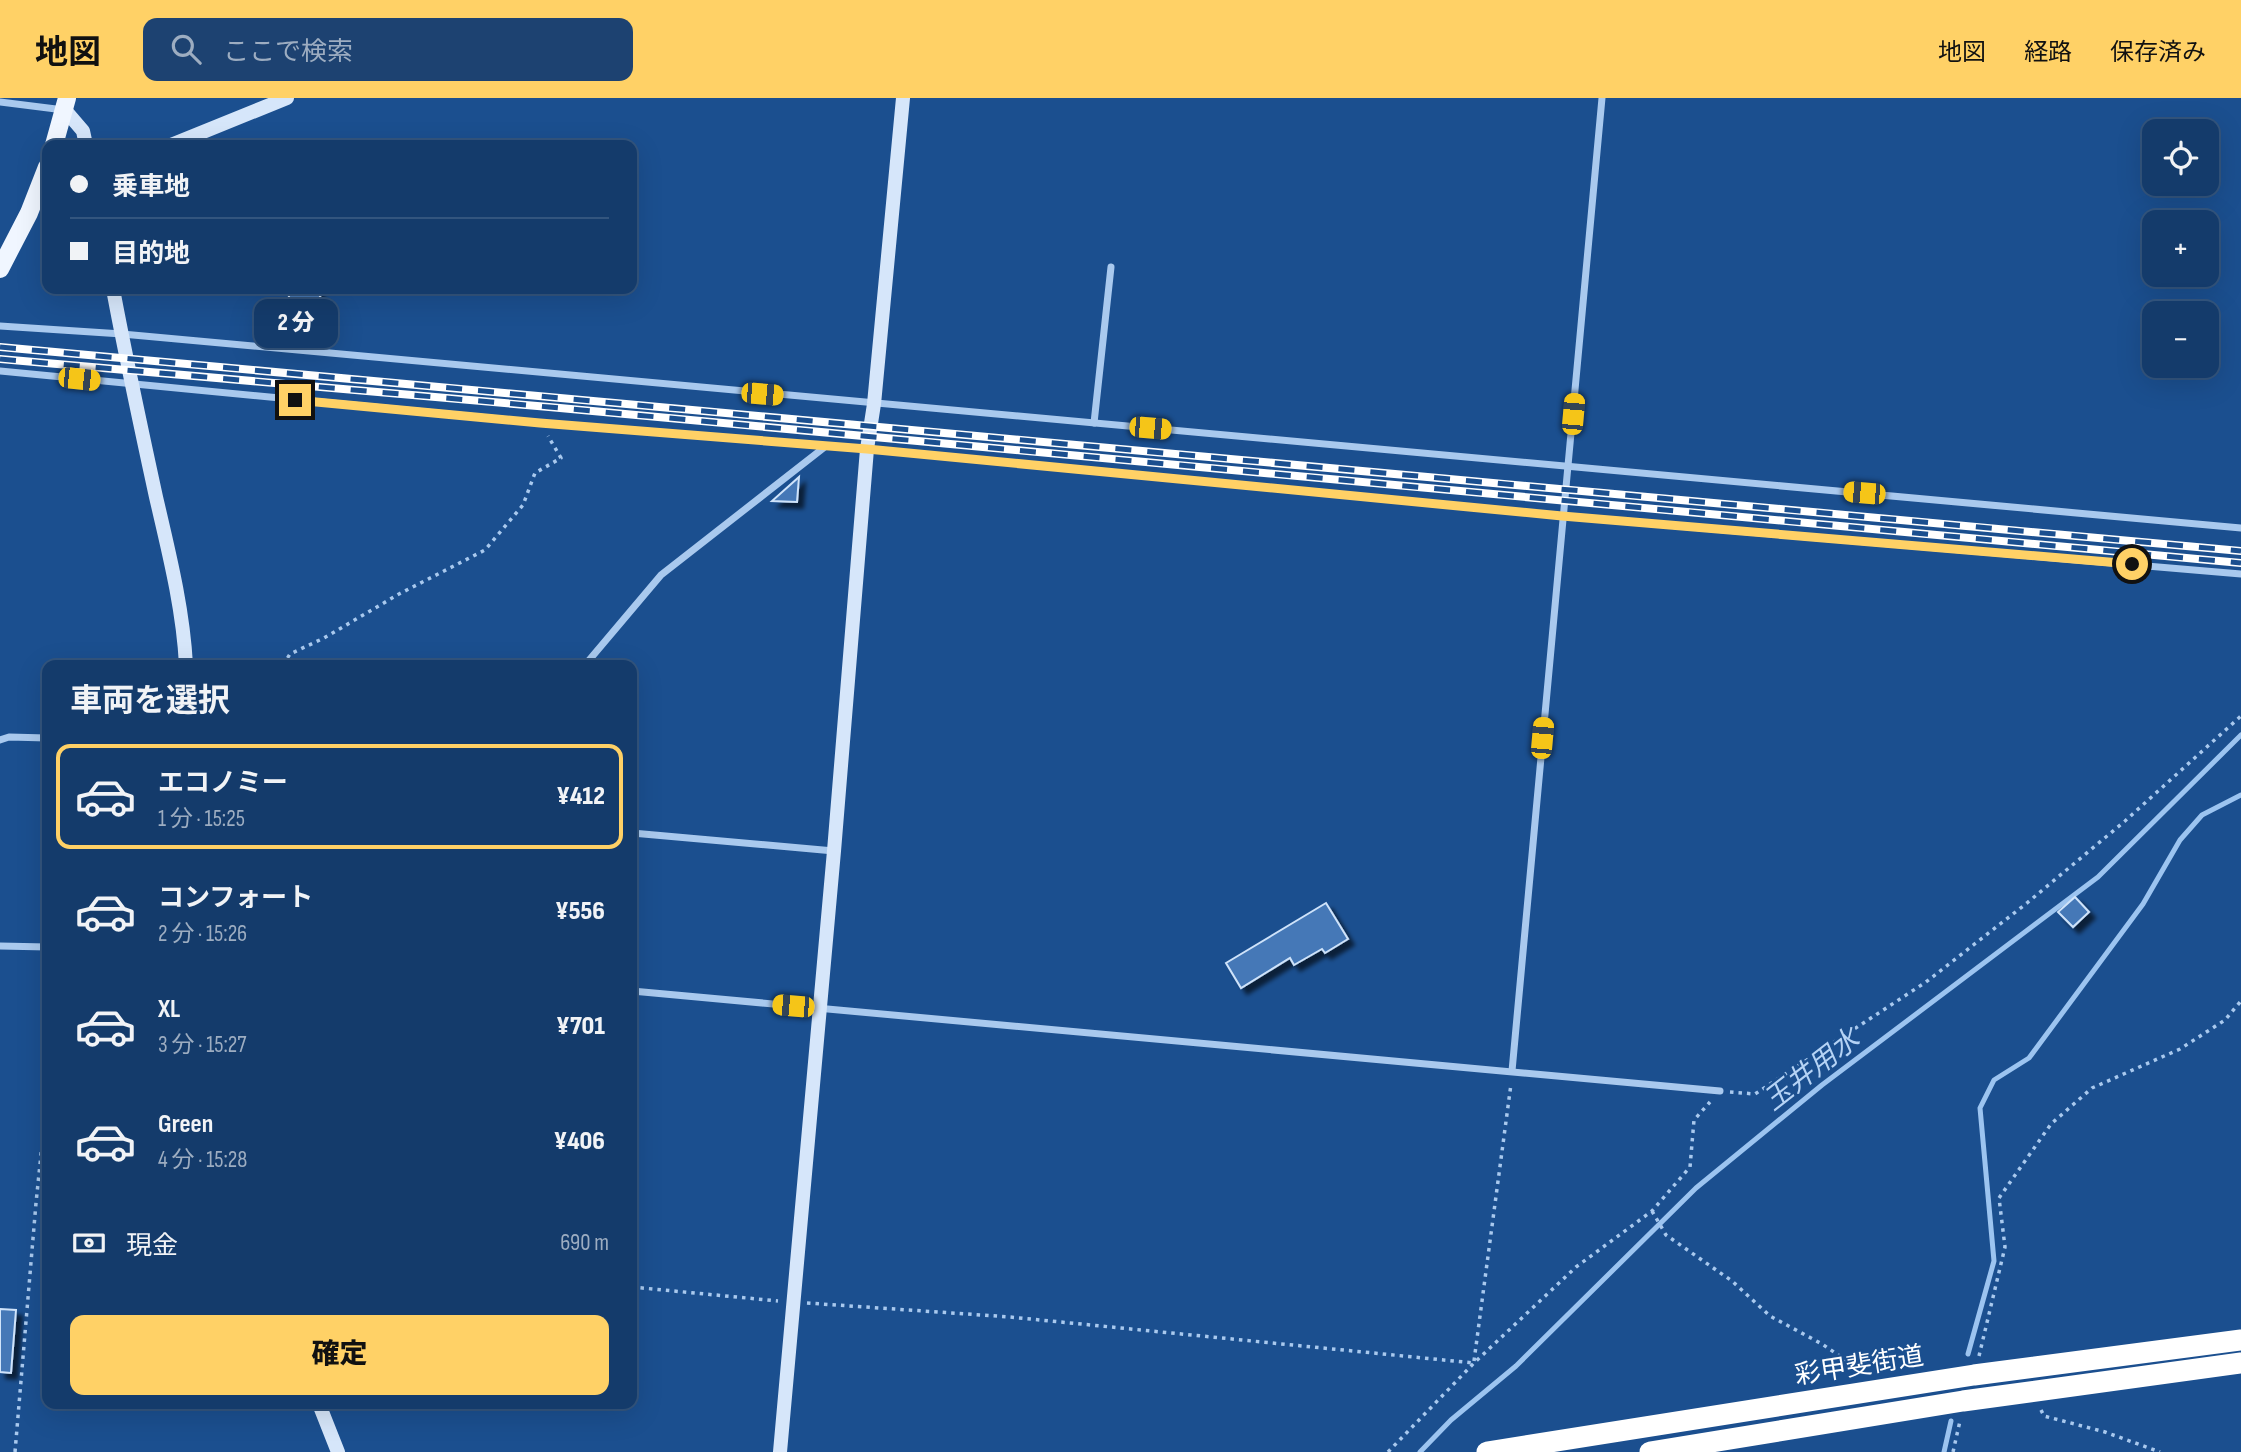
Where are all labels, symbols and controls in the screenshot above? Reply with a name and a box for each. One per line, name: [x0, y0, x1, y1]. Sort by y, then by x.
search box: [143, 18, 633, 81]
icon: search: [167, 30, 205, 68]
text: 地図: [35, 33, 101, 73]
text: ここで検索: [223, 37, 353, 68]
text: 地図: [1938, 38, 1986, 67]
text: 経路: [2024, 38, 2072, 67]
text: 保存済み: [2110, 38, 2206, 67]
map controls: [2142, 119, 2219, 378]
button: locate: [2142, 119, 2219, 196]
text: 乗車地: [112, 172, 190, 203]
button: +: [2142, 210, 2219, 287]
text: 目的地: [112, 239, 190, 270]
callout: 2 分: [253, 299, 337, 348]
button: −: [2142, 301, 2219, 378]
text: 2 分: [278, 309, 314, 337]
car: [58, 366, 101, 392]
car: [741, 382, 784, 406]
route end: [279, 384, 311, 416]
car: [1561, 392, 1586, 436]
car: [1129, 416, 1172, 440]
car: [1843, 481, 1886, 505]
route start: [2116, 548, 2148, 580]
text: 車両を選択: [70, 682, 230, 721]
car: [1530, 716, 1555, 760]
icon: car: [74, 765, 137, 828]
text: エコノミー: [158, 768, 288, 799]
text: ¥412: [556, 781, 605, 812]
text: 1 分 · 15:25: [158, 805, 245, 833]
icon: car: [74, 880, 137, 943]
text: コンフォート: [158, 883, 313, 914]
text: ¥556: [555, 896, 605, 927]
text: 2 分 · 15:26: [158, 920, 247, 948]
text: XL: [158, 994, 180, 1025]
car: [772, 994, 815, 1018]
icon: car: [74, 995, 137, 1058]
text: ¥701: [556, 1011, 605, 1042]
water label: 玉井用水: [1758, 1021, 1869, 1118]
text: 3 分 · 15:27: [158, 1031, 247, 1059]
text: Green: [158, 1109, 213, 1140]
icon: car: [74, 1110, 137, 1173]
text: ¥406: [554, 1126, 605, 1157]
text: 4 分 · 15:28: [158, 1146, 247, 1174]
icon: cash: [70, 1224, 108, 1262]
text: 690 m: [560, 1229, 609, 1257]
text: 現金: [126, 1231, 178, 1262]
button: 確定: [70, 1315, 609, 1395]
street label: 彩甲斐街道: [1793, 1341, 1926, 1392]

